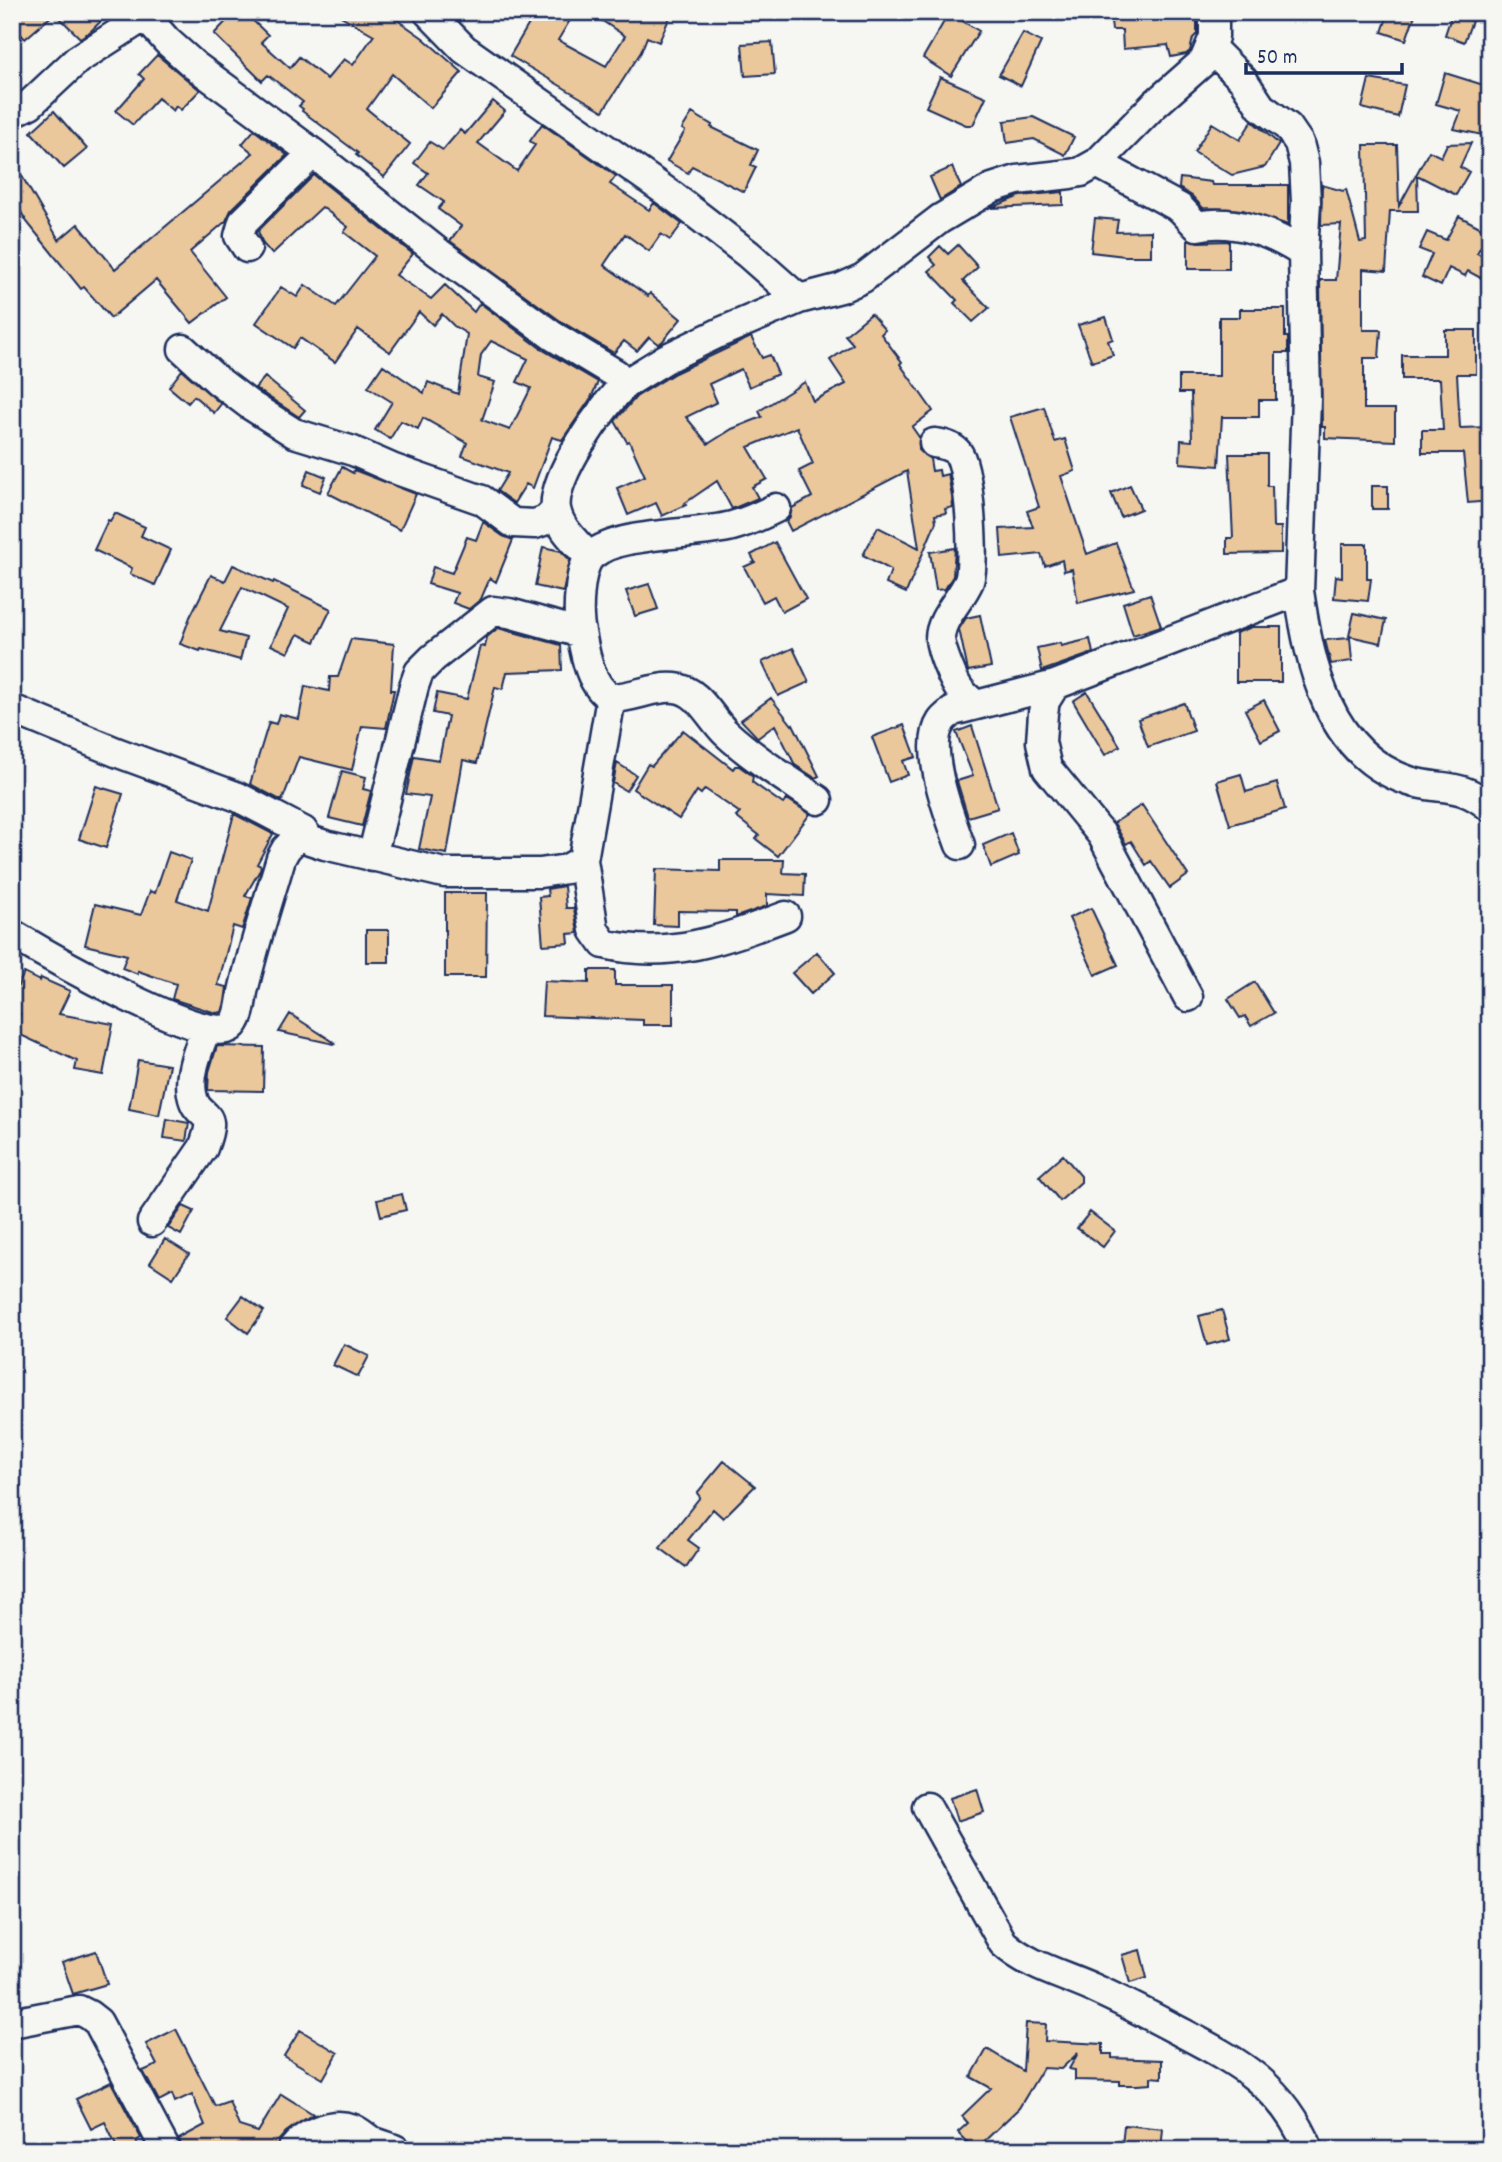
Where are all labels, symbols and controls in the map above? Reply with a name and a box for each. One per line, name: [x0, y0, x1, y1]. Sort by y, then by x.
scale bar: [1246, 32, 1402, 76]
text: 50 m: [1257, 44, 1297, 74]

